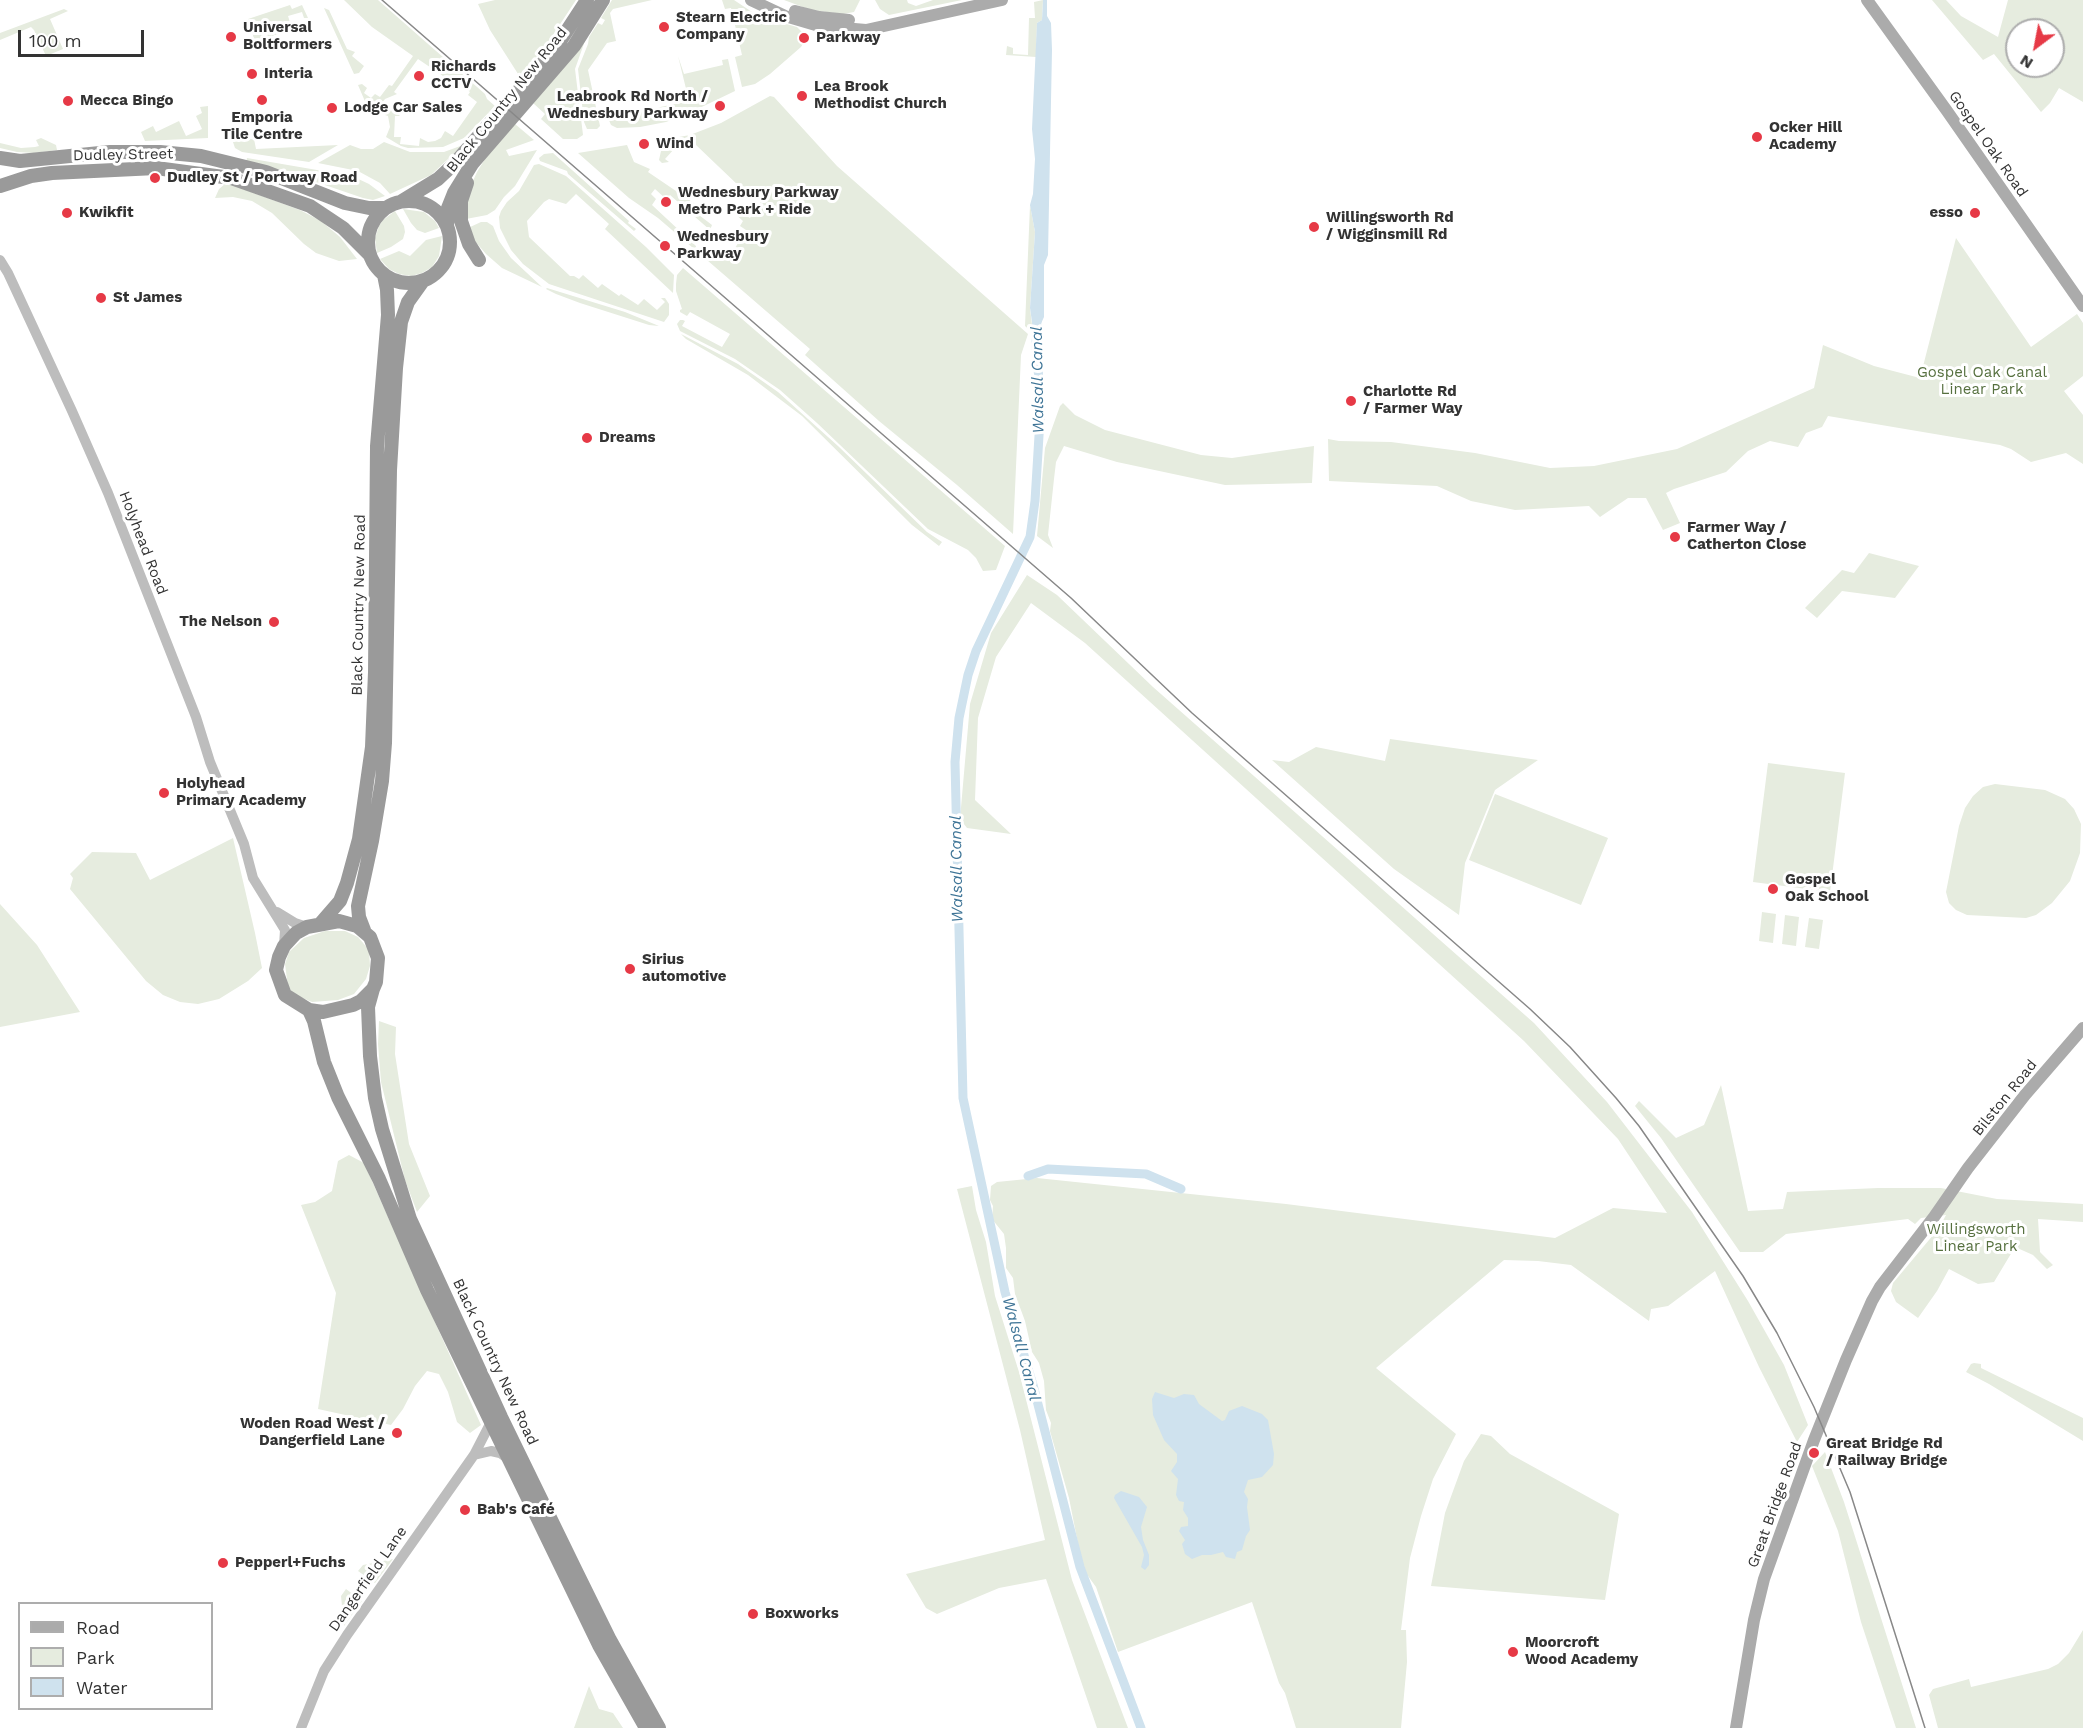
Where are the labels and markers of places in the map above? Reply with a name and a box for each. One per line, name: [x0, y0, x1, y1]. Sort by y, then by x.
place label: Stearn Electric Company: [676, 9, 787, 44]
place label: Universal Boltformers: [243, 19, 332, 54]
marker: Stearn Electric Company: [657, 20, 671, 34]
place label: Parkway: [816, 29, 881, 47]
marker: Universal Boltformers: [224, 30, 238, 44]
marker: Parkway: [797, 31, 811, 45]
place label: Richards CCTV: [431, 58, 496, 93]
place label: Interia: [264, 65, 313, 83]
marker: Interia: [245, 67, 259, 81]
marker: Richards CCTV: [412, 69, 426, 83]
place label: Lea Brook Methodist Church: [814, 78, 947, 113]
place label: Leabrook Rd North / Wednesbury Parkway: [547, 88, 708, 123]
marker: Lea Brook Methodist Church: [795, 89, 809, 103]
place label: Mecca Bingo: [80, 92, 174, 110]
marker: Emporia Tile Centre: [255, 93, 269, 107]
marker: Mecca Bingo: [61, 94, 75, 108]
place label: Lodge Car Sales: [344, 99, 462, 117]
marker: Leabrook Rd North / Wednesbury Parkway: [713, 99, 727, 113]
marker: Lodge Car Sales: [325, 101, 339, 115]
place label: Emporia Tile Centre: [221, 109, 303, 144]
place label: Ocker Hill Academy: [1769, 119, 1842, 154]
marker: Ocker Hill Academy: [1750, 130, 1764, 144]
place label: Wind: [656, 135, 694, 153]
marker: Wind: [637, 137, 651, 151]
place label: Dudley St / Portway Road: [167, 169, 357, 187]
marker: Dudley St / Portway Road: [148, 171, 162, 185]
place label: Wednesbury Parkway Metro Park + Ride: [678, 184, 839, 219]
marker: Wednesbury Parkway Metro Park + Ride: [659, 195, 673, 209]
place label: Kwikfit: [79, 204, 134, 222]
place label: esso: [1929, 204, 1963, 222]
marker: Kwikfit: [60, 206, 74, 220]
marker: esso: [1968, 206, 1982, 220]
place label: Willingsworth Rd / Wigginsmill Rd: [1326, 209, 1454, 244]
marker: Willingsworth Rd / Wigginsmill Rd: [1307, 220, 1321, 234]
place label: Wednesbury Parkway: [677, 228, 769, 263]
marker: Wednesbury Parkway: [658, 239, 672, 253]
place label: St James: [113, 289, 182, 307]
marker: St James: [94, 291, 108, 305]
place label: Charlotte Rd / Farmer Way: [1363, 383, 1462, 418]
marker: Charlotte Rd / Farmer Way: [1344, 394, 1358, 408]
place label: Dreams: [599, 429, 656, 447]
marker: Dreams: [580, 431, 594, 445]
place label: Farmer Way / Catherton Close: [1687, 519, 1806, 554]
marker: Farmer Way / Catherton Close: [1668, 530, 1682, 544]
place label: The Nelson: [179, 613, 262, 631]
marker: The Nelson: [267, 615, 281, 629]
place label: Holyhead Primary Academy: [176, 775, 306, 810]
marker: Holyhead Primary Academy: [157, 786, 171, 800]
place label: Gospel Oak School: [1785, 871, 1869, 906]
marker: Gospel Oak School: [1766, 882, 1780, 896]
place label: Sirius automotive: [642, 951, 726, 986]
marker: Sirius automotive: [623, 962, 637, 976]
place label: Woden Road West / Dangerfield Lane: [240, 1415, 385, 1450]
marker: Woden Road West / Dangerfield Lane: [390, 1426, 404, 1440]
place label: Great Bridge Rd / Railway Bridge: [1826, 1435, 1947, 1470]
marker: Great Bridge Rd / Railway Bridge: [1807, 1446, 1821, 1460]
place label: Bab's Café: [477, 1501, 555, 1519]
marker: Bab's Café: [458, 1503, 472, 1517]
place label: Pepperl+Fuchs: [235, 1554, 345, 1572]
marker: Pepperl+Fuchs: [216, 1556, 230, 1570]
place label: Boxworks: [765, 1605, 839, 1623]
marker: Boxworks: [746, 1607, 760, 1621]
place label: Moorcroft Wood Academy: [1525, 1634, 1638, 1669]
marker: Moorcroft Wood Academy: [1506, 1645, 1520, 1659]

